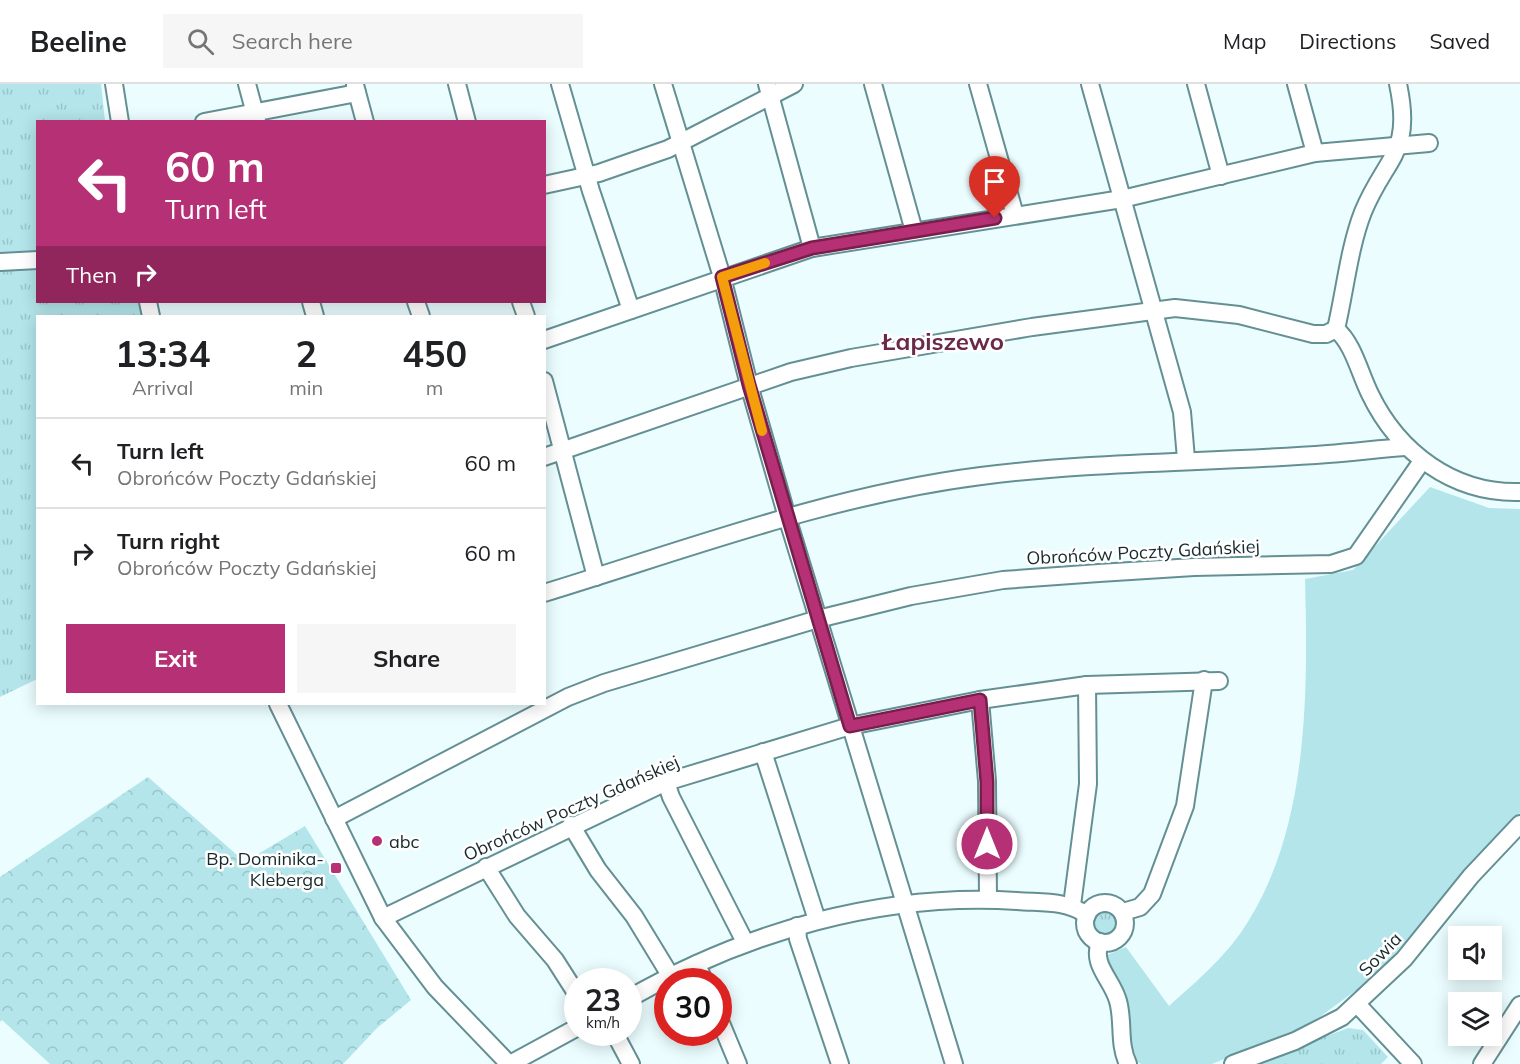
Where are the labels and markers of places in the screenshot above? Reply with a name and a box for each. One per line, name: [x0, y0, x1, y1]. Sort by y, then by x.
pin: [969, 156, 1020, 218]
place label: abc: [389, 830, 420, 853]
marker: abc: [370, 834, 384, 848]
place label: Bp. Dominika- Kleberga: [206, 847, 324, 891]
marker: Bp. Dominika- Kleberga: [329, 861, 343, 875]

